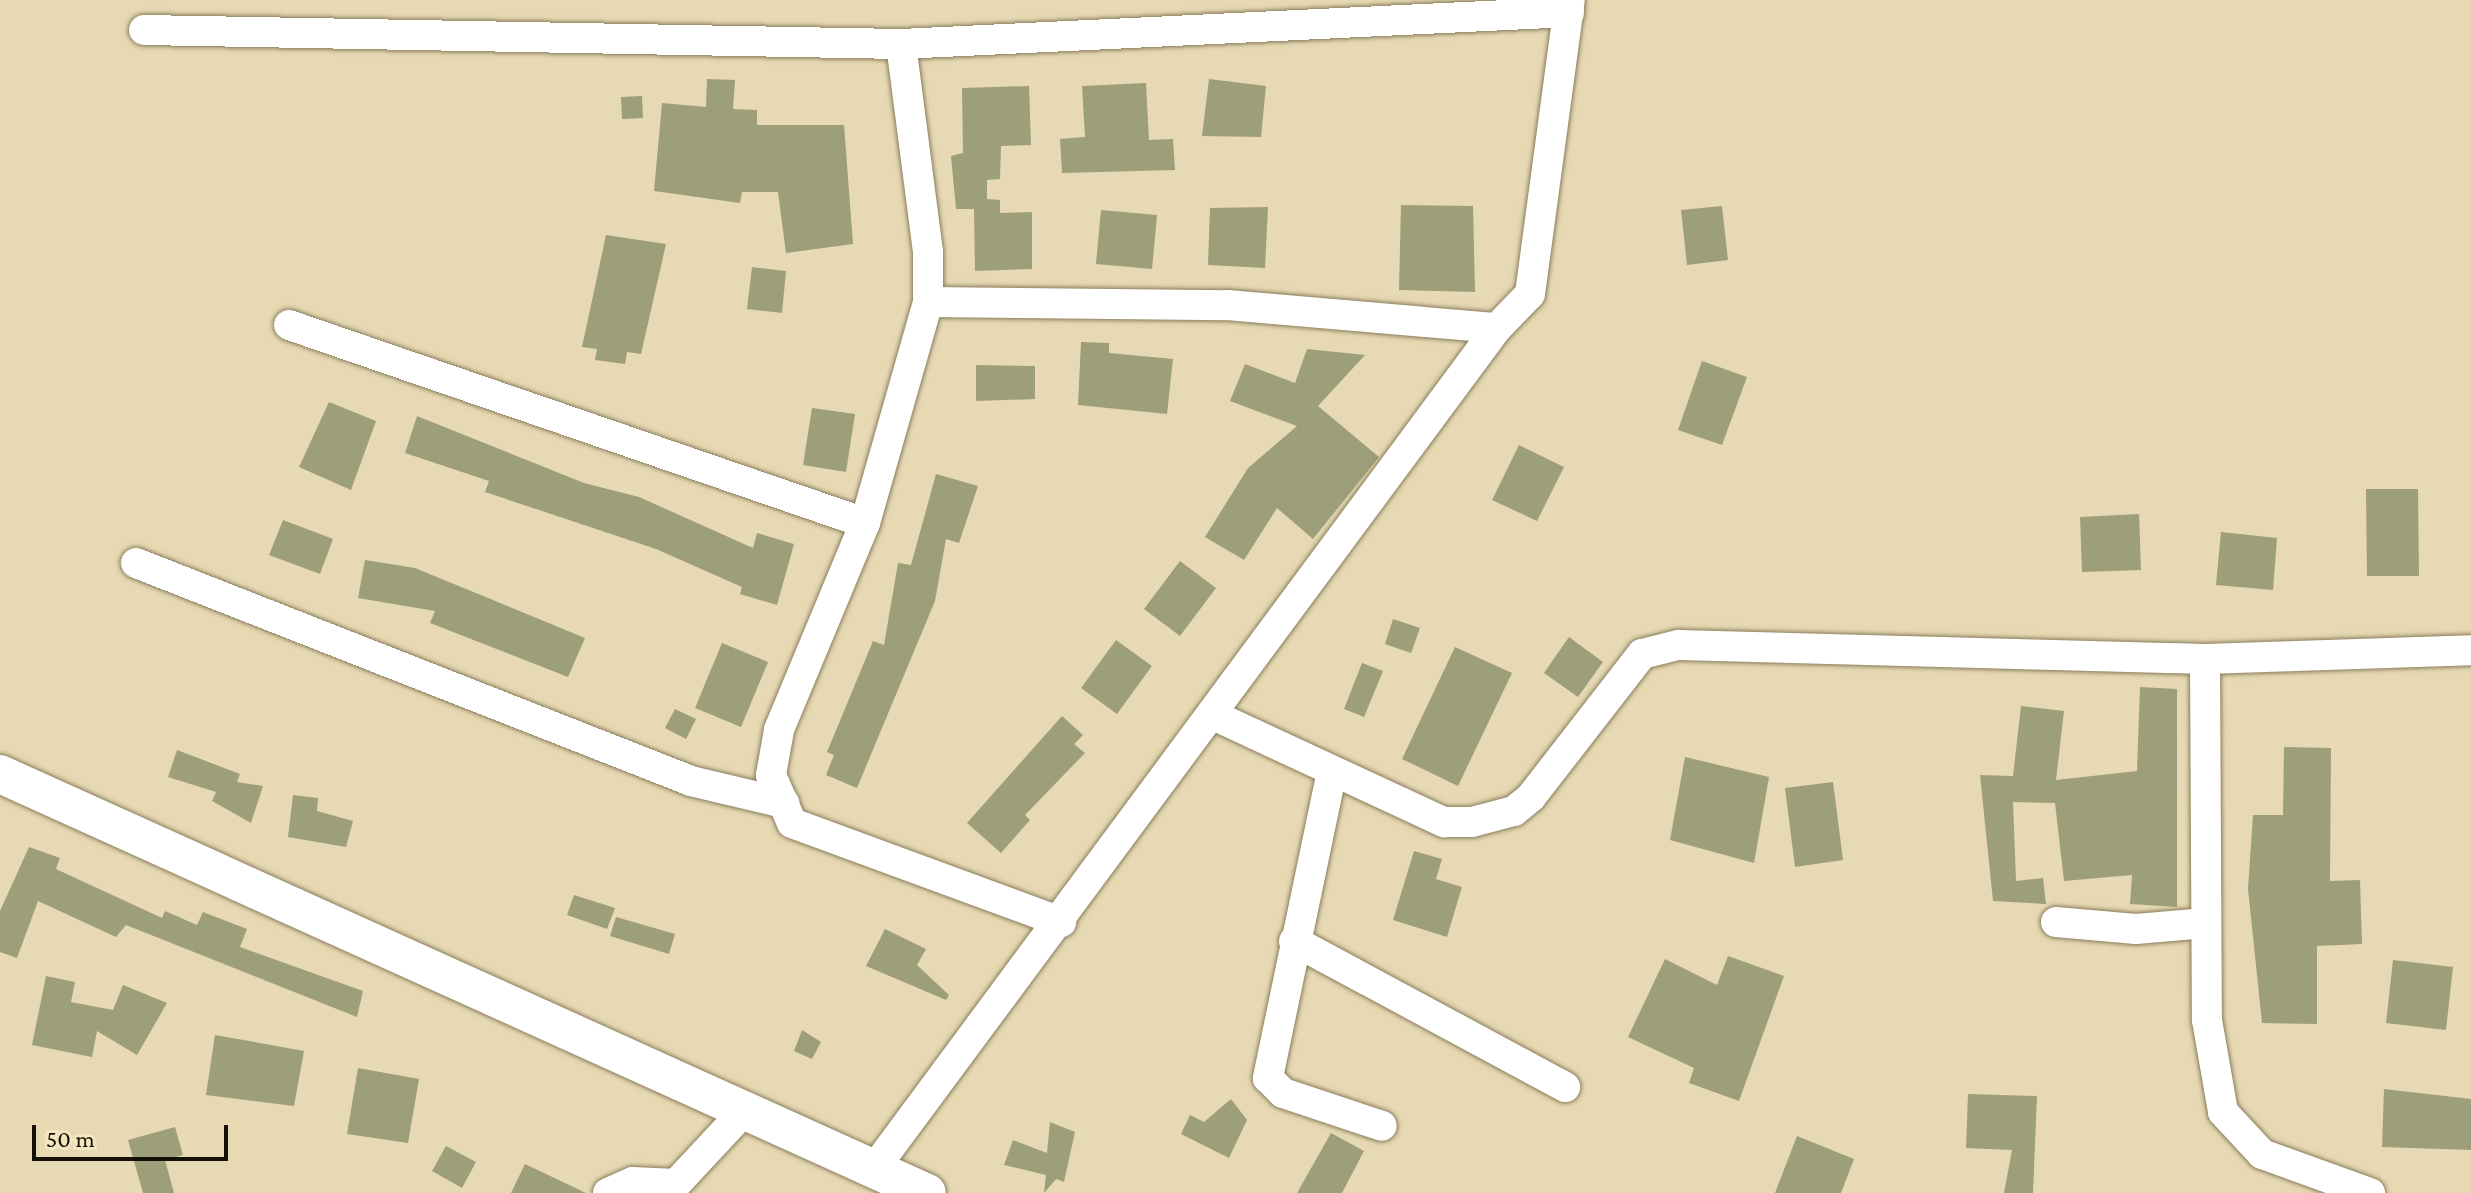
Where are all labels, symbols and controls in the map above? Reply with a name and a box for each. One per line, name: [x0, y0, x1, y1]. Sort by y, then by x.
scale bar: [36, 1109, 232, 1159]
text: 50 m: [46, 1125, 95, 1152]

